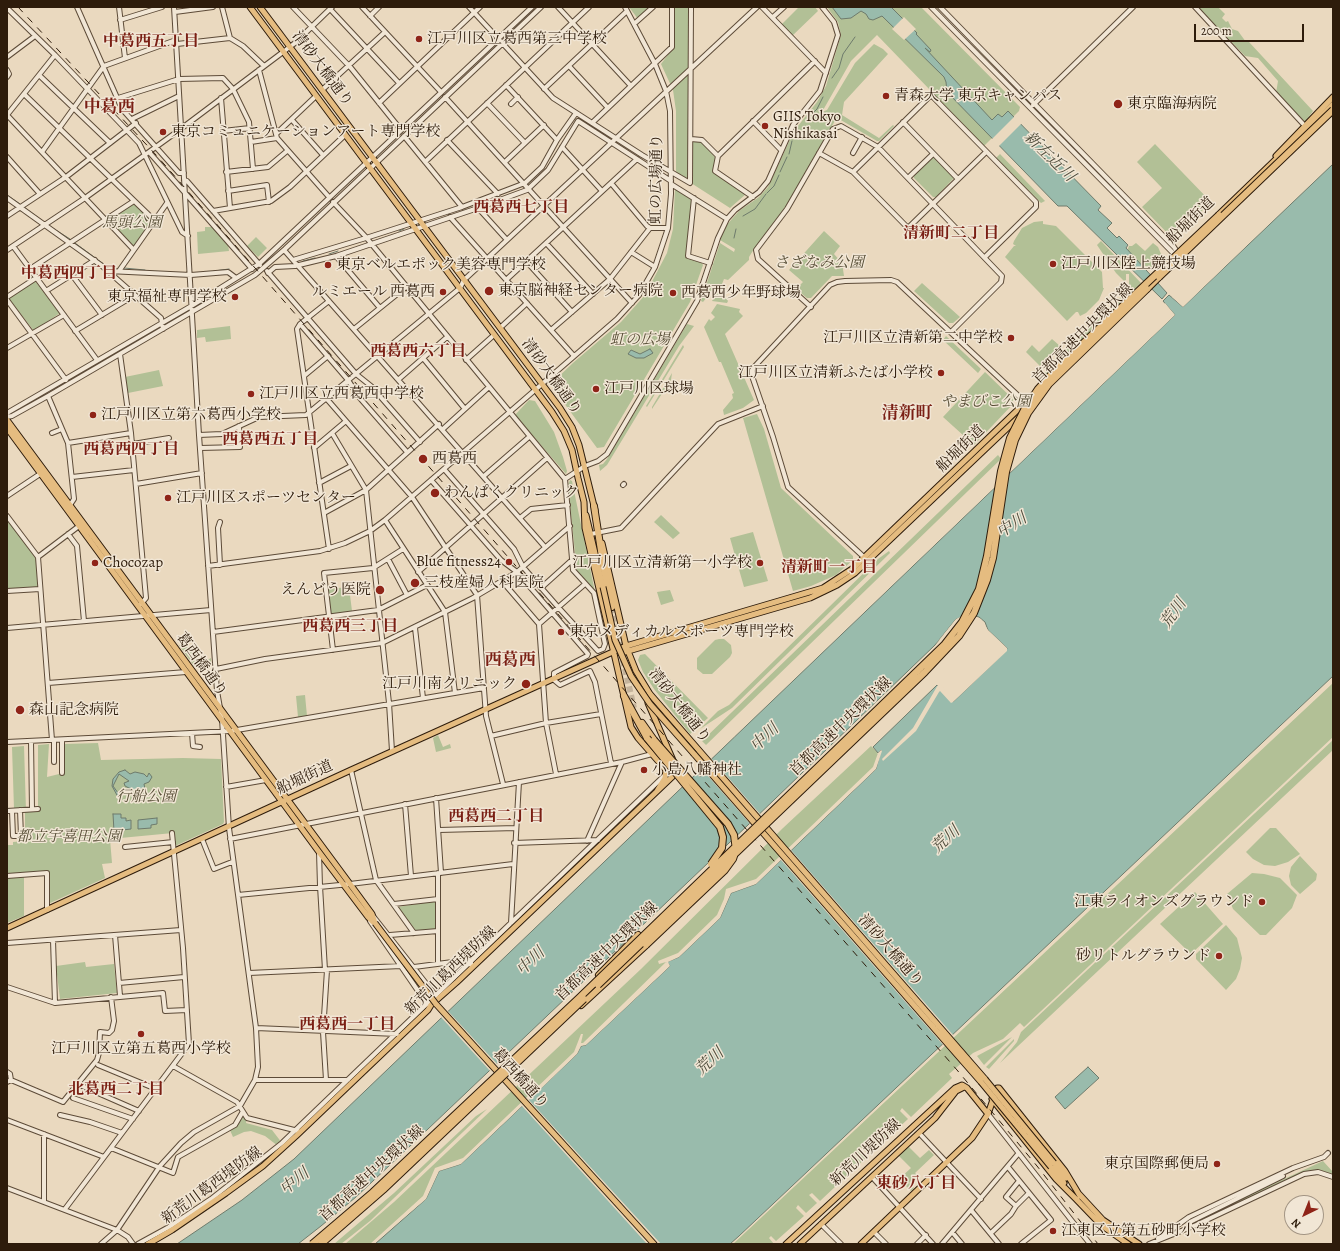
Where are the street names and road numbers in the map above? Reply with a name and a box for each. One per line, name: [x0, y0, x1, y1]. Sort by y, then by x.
street label: 清砂大橋通り: [288, 28, 356, 110]
street label: 虹の広場通り: [647, 134, 667, 224]
street label: 船堀街道: [1163, 194, 1219, 248]
street label: 首都高速中央環状線: [1029, 280, 1137, 388]
street label: 清砂大橋通り: [517, 335, 585, 419]
street label: 船堀街道: [933, 422, 989, 476]
street label: 葛西橋通り: [172, 629, 230, 701]
street label: 清砂大橋通り: [644, 665, 714, 747]
street label: 首都高速中央環状線: [786, 674, 896, 780]
street label: 船堀街道: [274, 757, 336, 799]
street label: 首都高速中央環状線: [552, 899, 662, 1005]
street label: 清砂大橋通り: [854, 911, 926, 991]
street label: 新荒川葛西堤防線: [402, 923, 500, 1019]
street label: 葛西橋通り: [488, 1045, 552, 1113]
street label: 新荒川堤防線: [827, 1116, 905, 1190]
street label: 首都高速中央環状線: [316, 1122, 428, 1226]
street label: 新荒川葛西堤防線: [158, 1143, 266, 1229]

